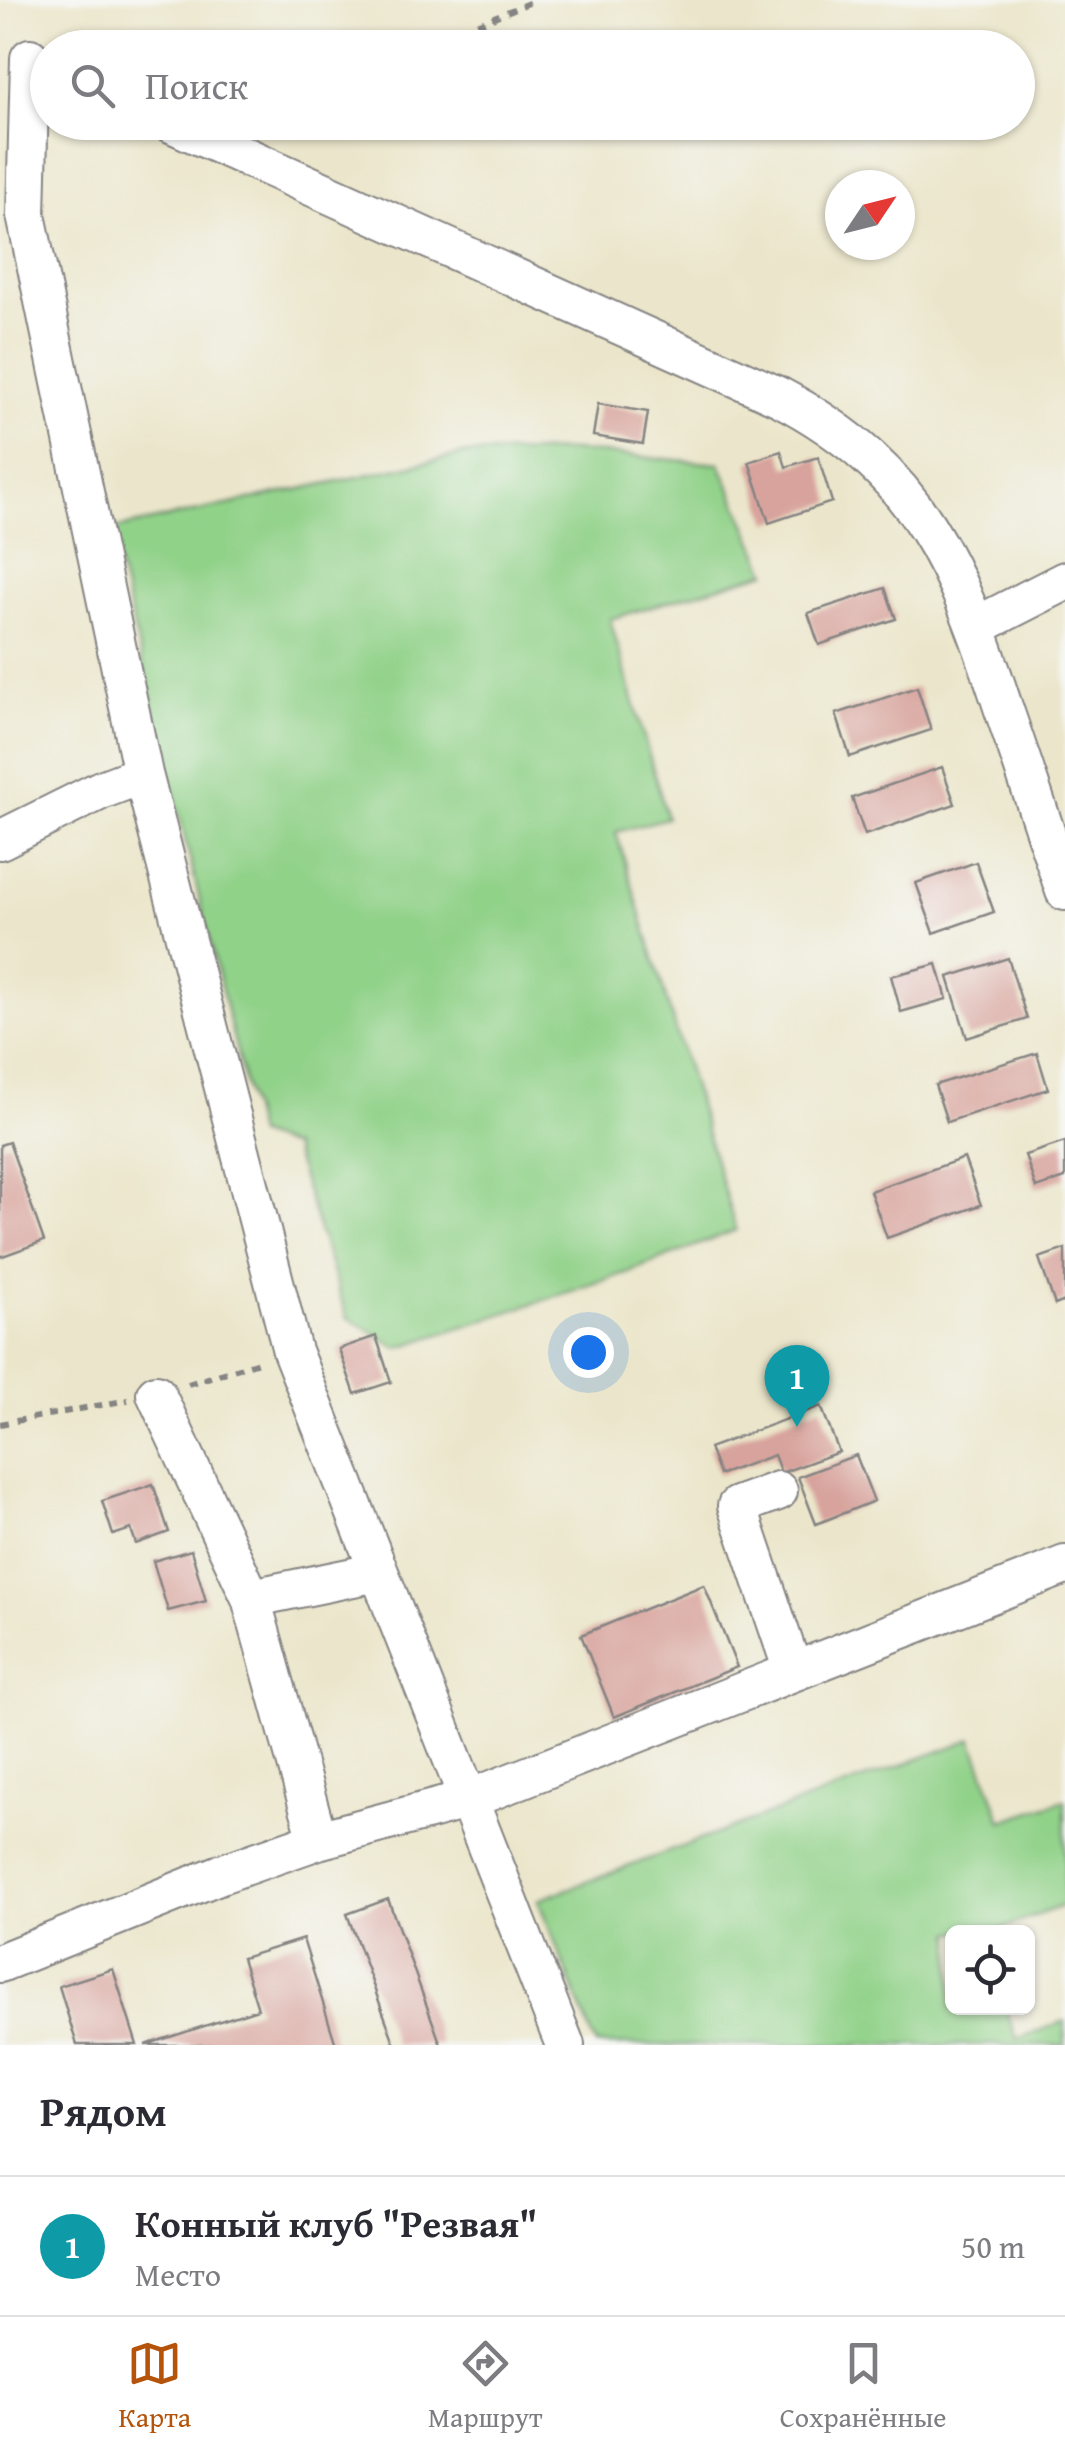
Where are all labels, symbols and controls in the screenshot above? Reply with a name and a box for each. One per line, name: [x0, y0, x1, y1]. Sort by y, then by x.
search box: [30, 30, 1035, 140]
text: Поиск: [145, 57, 248, 113]
icon: search: [65, 58, 120, 113]
north arrow: [825, 170, 915, 260]
your location: [563, 1327, 614, 1378]
pin: 1: [764, 1344, 830, 1427]
map controls: [945, 1925, 1035, 2015]
button: locate: [945, 1925, 1035, 2015]
text: Рядом: [40, 2080, 167, 2141]
text: Конный клуб "Резвая": [135, 2195, 537, 2251]
text: 1: [64, 2223, 81, 2270]
text: 50 m: [961, 2223, 1025, 2270]
text: Место: [135, 2251, 221, 2298]
tab: Карта: [119, 2336, 191, 2437]
tab: Маршрут: [428, 2336, 543, 2437]
tab: Сохранённые: [780, 2336, 946, 2437]

